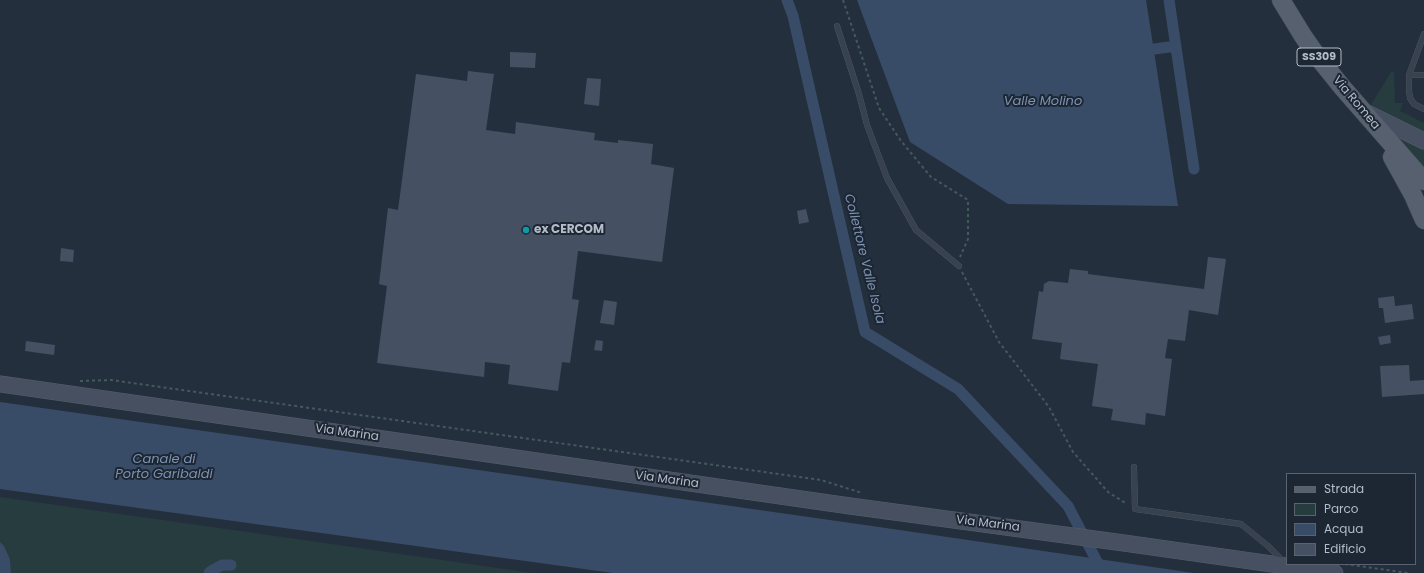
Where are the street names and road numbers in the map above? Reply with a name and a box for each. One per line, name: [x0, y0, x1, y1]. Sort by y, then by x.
road number: SS309: [1297, 48, 1341, 66]
street label: Via Romea: [1330, 73, 1382, 133]
street label: Via Marina: [314, 421, 380, 445]
street label: Via Marina: [634, 468, 700, 492]
street label: Via Marina: [955, 513, 1021, 535]

